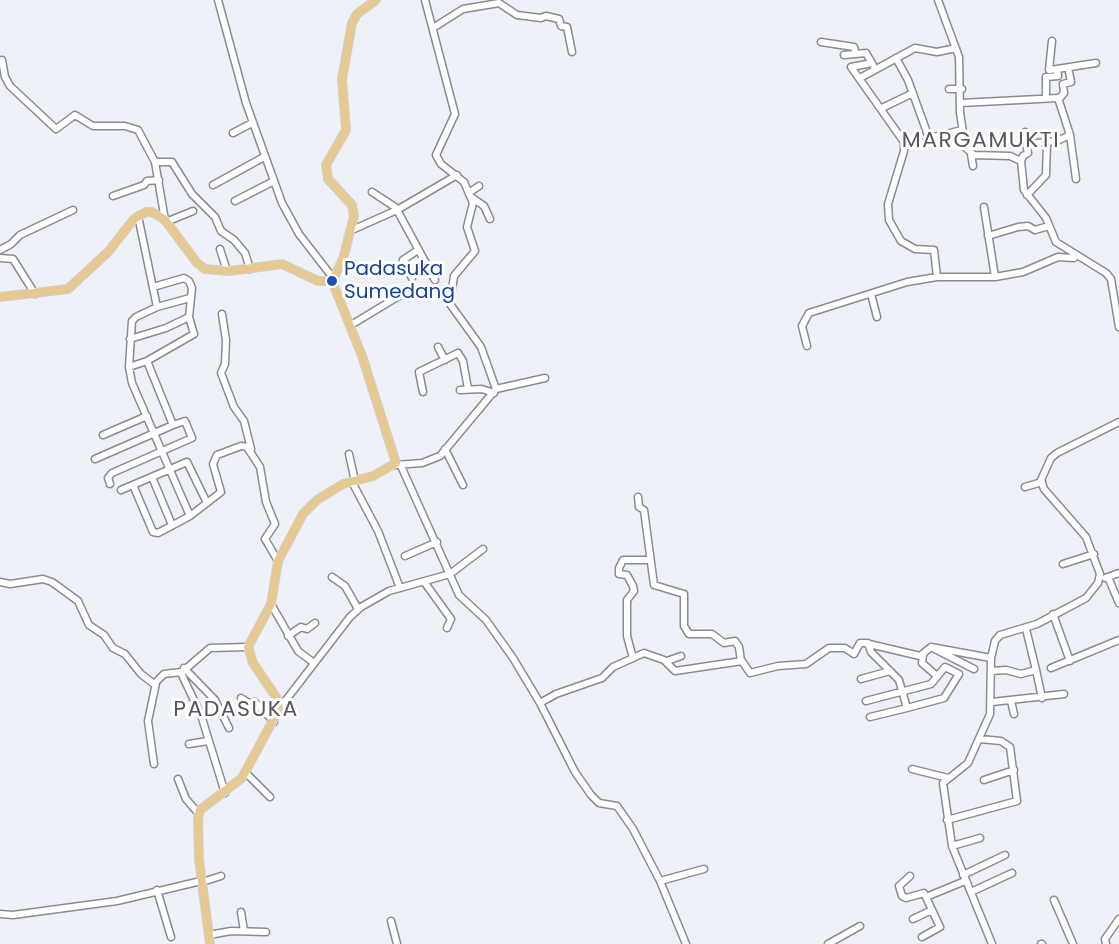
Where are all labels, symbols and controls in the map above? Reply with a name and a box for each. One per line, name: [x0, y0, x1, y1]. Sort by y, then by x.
district label: MARGAMUKTI: [902, 128, 1060, 154]
place label: Padasuka Sumedang: [344, 258, 455, 305]
marker: Padasuka Sumedang: [325, 274, 339, 288]
district label: PADASUKA: [173, 697, 299, 723]

